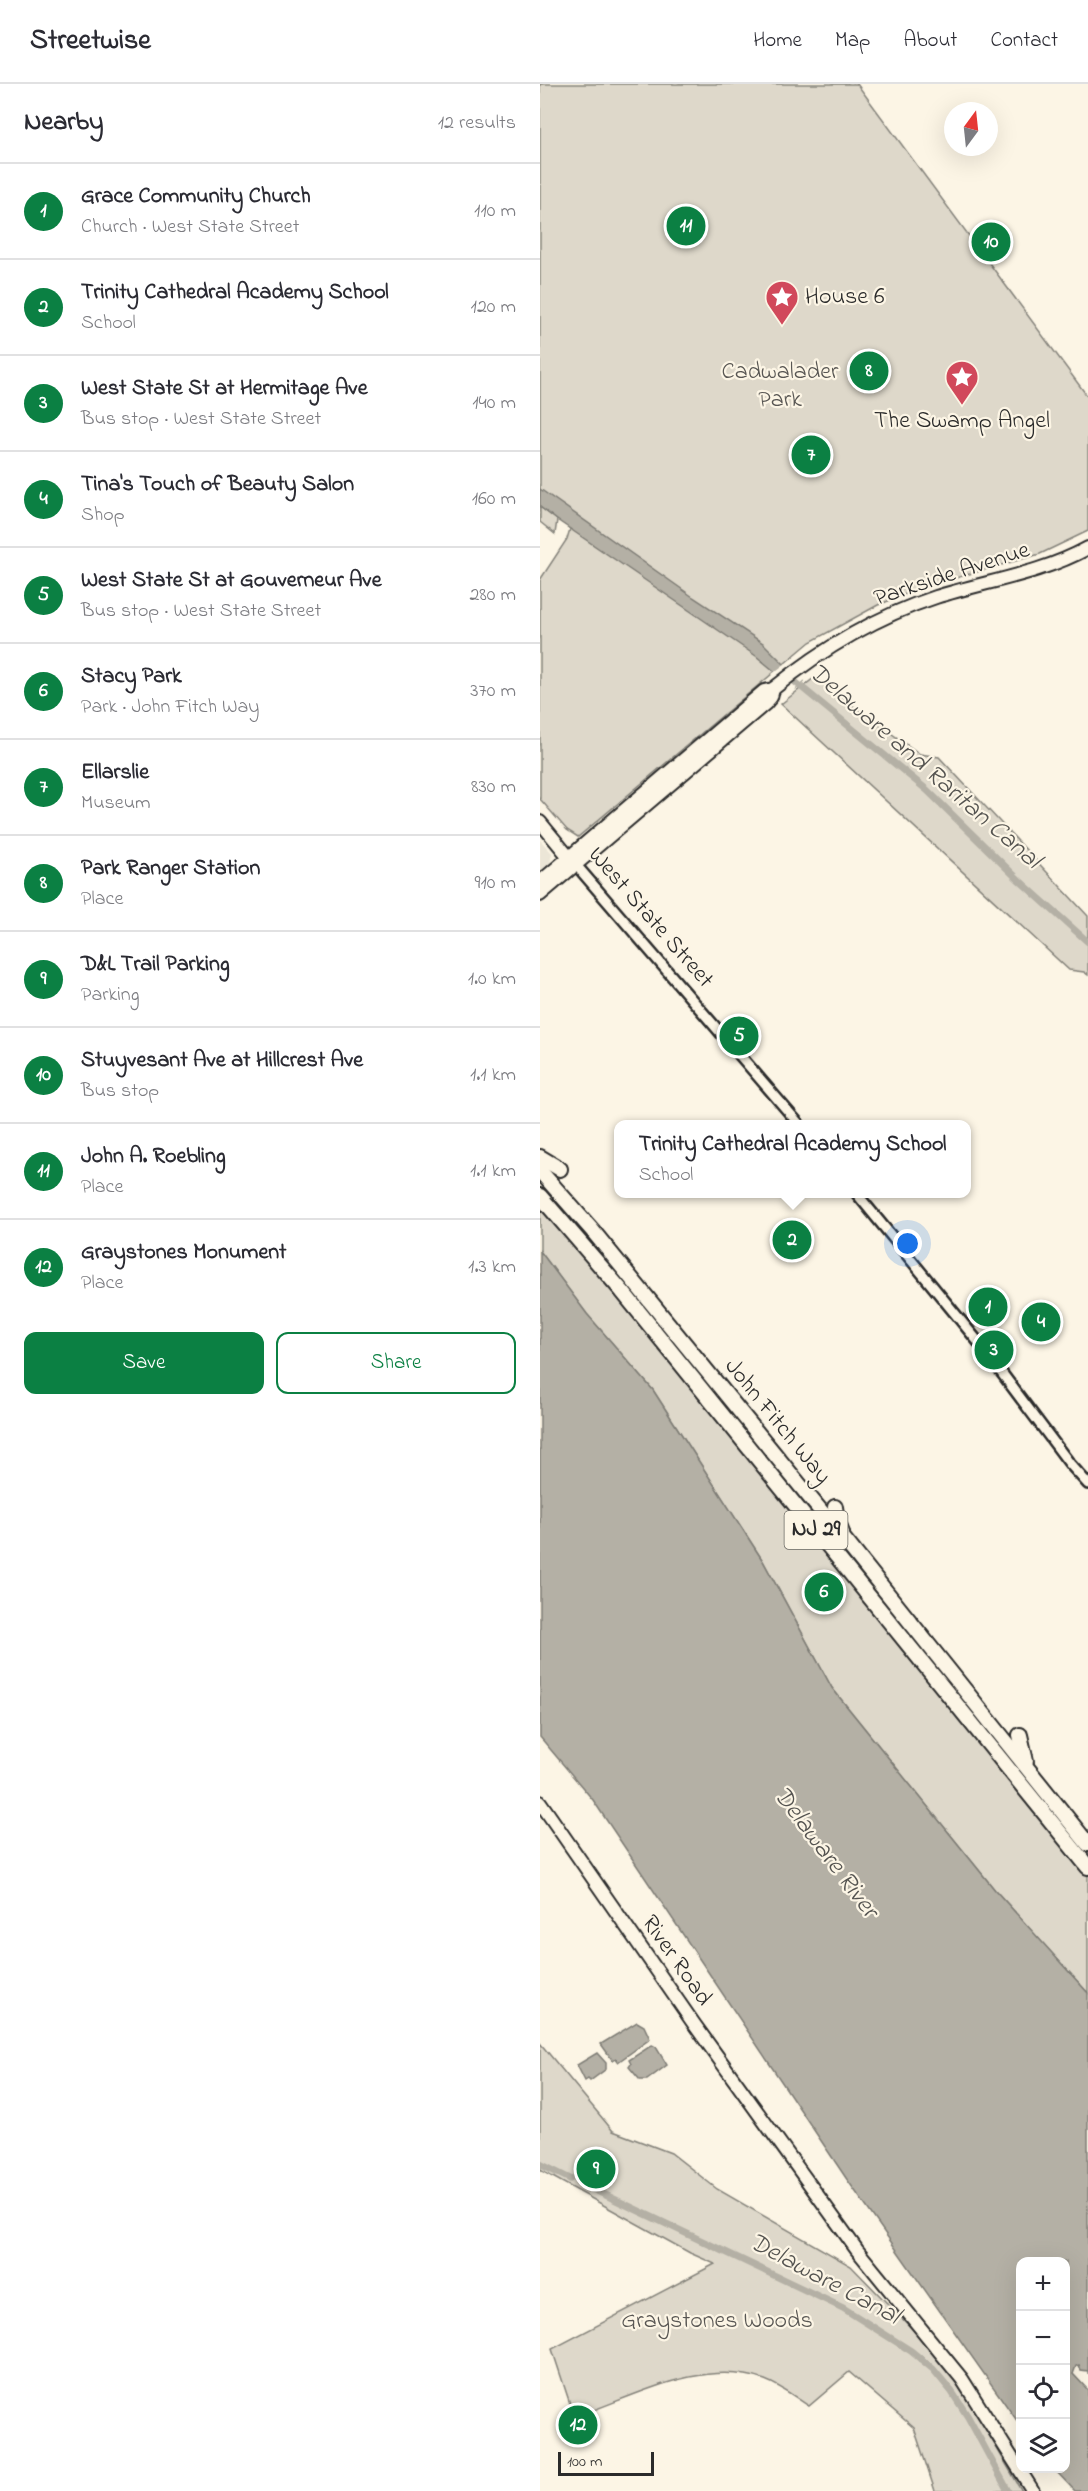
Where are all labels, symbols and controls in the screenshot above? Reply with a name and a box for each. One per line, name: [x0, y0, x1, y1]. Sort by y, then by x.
text: Streetwise: [30, 21, 151, 62]
text: Home: [753, 26, 802, 56]
text: Map: [835, 26, 870, 56]
text: About: [903, 26, 957, 56]
text: Contact: [990, 26, 1058, 56]
north arrow: [944, 102, 998, 156]
text: Nearby: [24, 104, 103, 142]
text: 12 results: [438, 109, 516, 138]
text: Grace Community Church: [81, 181, 311, 213]
text: 1: [40, 197, 47, 226]
text: 110 m: [474, 197, 516, 226]
pin: 11: [666, 204, 706, 248]
text: Church · West State Street: [81, 213, 300, 242]
pin: 10: [972, 220, 1010, 264]
text: Trinity Cathedral Academy School: [81, 277, 389, 309]
place icon: House 6: [764, 279, 800, 326]
place label: House 6: [805, 280, 885, 315]
text: 2: [39, 293, 48, 322]
text: 120 m: [471, 293, 516, 322]
text: School: [81, 309, 136, 338]
pin: 8: [850, 348, 888, 394]
park label: Cadwalader Park: [722, 355, 839, 418]
place icon: The Swamp Angel: [944, 359, 980, 406]
text: West State St at Hermitage Ave: [81, 373, 368, 405]
text: 3: [39, 389, 48, 418]
text: 140 m: [472, 389, 516, 418]
place label: The Swamp Angel: [874, 404, 1050, 439]
text: Bus stop · West State Street: [81, 405, 321, 434]
pin: 7: [792, 432, 830, 478]
text: Tina's Touch of Beauty Salon: [81, 469, 354, 501]
text: 4: [39, 485, 48, 514]
text: 160 m: [472, 485, 516, 514]
text: Shop: [81, 501, 125, 530]
street label: Parkside Avenue: [870, 533, 1035, 617]
text: West State St at Gouverneur Ave: [81, 565, 382, 597]
text: 5: [38, 581, 49, 610]
text: 280 m: [469, 581, 516, 610]
text: Bus stop · West State Street: [81, 597, 321, 626]
water label: Delaware and Raritan Canal: [799, 655, 1051, 881]
text: Stacy Park: [81, 661, 182, 693]
text: 6: [39, 677, 48, 706]
text: 370 m: [470, 677, 516, 706]
text: Park · John Fitch Way: [81, 693, 259, 722]
text: Ellarslie: [81, 757, 149, 789]
text: 7: [39, 773, 48, 802]
text: 830 m: [471, 773, 516, 802]
text: Museum: [81, 789, 151, 818]
street label: West State Street: [579, 840, 721, 996]
text: Park Ranger Station: [81, 853, 260, 885]
text: 8: [40, 869, 47, 898]
text: 910 m: [474, 869, 516, 898]
text: Place: [81, 885, 123, 914]
text: D&L Trail Parking: [81, 949, 230, 981]
text: 9: [40, 965, 47, 994]
text: 1.0 km: [468, 965, 516, 994]
text: Parking: [81, 981, 140, 1010]
pin: 5: [720, 1014, 758, 1058]
text: Stuyvesant Ave at Hillcrest Ave: [81, 1045, 363, 1077]
text: 10: [36, 1061, 51, 1090]
text: 1.1 km: [470, 1061, 516, 1090]
text: Bus stop: [81, 1077, 159, 1106]
popup: [614, 1120, 971, 1198]
text: Trinity Cathedral Academy School: [639, 1129, 946, 1161]
text: John A. Roebling: [81, 1141, 226, 1173]
text: 11: [37, 1157, 50, 1186]
text: 1.1 km: [470, 1157, 516, 1186]
text: School: [639, 1161, 693, 1190]
text: Place: [81, 1173, 123, 1202]
pin: 2: [772, 1218, 812, 1262]
your location: [893, 1229, 922, 1258]
text: Graystones Monument: [81, 1237, 286, 1269]
text: 12: [35, 1253, 52, 1282]
text: 1.3 km: [468, 1253, 516, 1282]
text: Place: [81, 1269, 123, 1298]
pin: 1: [968, 1284, 1008, 1330]
pin: 4: [1022, 1300, 1060, 1344]
pin: 3: [974, 1328, 1014, 1372]
button: Save: [24, 1332, 264, 1394]
button: Share: [276, 1332, 516, 1394]
street label: John Fitch Way: [714, 1351, 839, 1493]
road number: NJ 29: [784, 1511, 848, 1549]
pin: 6: [804, 1570, 844, 1614]
water label: Delaware River: [763, 1779, 889, 1929]
street label: River Road: [632, 1908, 720, 2014]
pin: 9: [576, 2146, 616, 2192]
water label: Delaware Canal: [742, 2224, 909, 2337]
map controls: [1016, 2257, 1070, 2473]
button: +: [1016, 2257, 1070, 2311]
park label: Graystones Woods: [621, 2304, 813, 2340]
button: −: [1016, 2311, 1070, 2365]
button: locate: [1016, 2365, 1070, 2419]
pin: 12: [558, 2402, 597, 2448]
button: layers: [1016, 2419, 1070, 2473]
scale bar: [558, 2449, 654, 2476]
text: 100 m: [567, 2450, 602, 2474]

